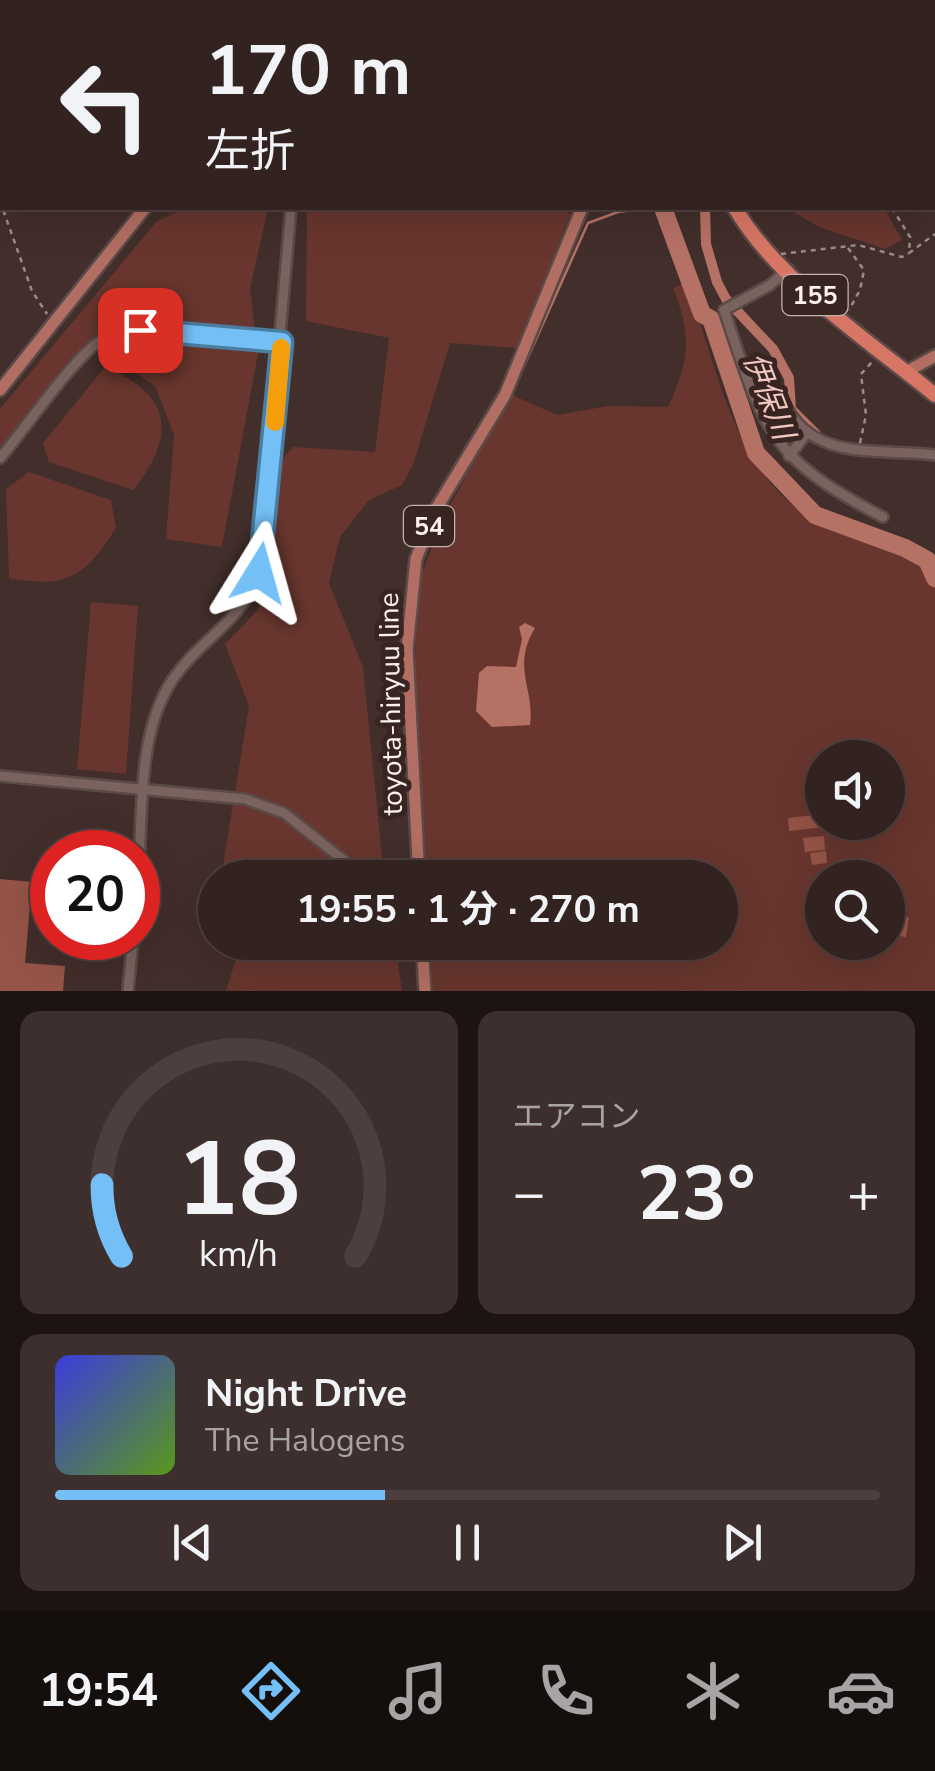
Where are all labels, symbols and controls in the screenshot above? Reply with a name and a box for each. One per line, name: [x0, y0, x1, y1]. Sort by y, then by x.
text: 170 m: [205, 23, 411, 119]
icon: left: [40, 40, 170, 170]
text: 左折: [205, 121, 295, 182]
road number: 155: [782, 275, 848, 315]
pin: [98, 288, 183, 373]
icon: arrive: [113, 303, 168, 358]
water label: 伊保川: [733, 347, 805, 448]
road number: 54: [404, 506, 454, 546]
position arrow: [207, 521, 311, 625]
street label: toyota-hiryuu line: [370, 592, 412, 816]
map controls: [805, 740, 905, 960]
button: sound: [805, 740, 905, 840]
speed limit sign: 20: [30, 830, 160, 960]
button: search: [805, 860, 905, 960]
text: 19:55 · 1 分 · 270 m: [296, 884, 640, 935]
text: エアコン: [513, 1095, 641, 1138]
text: 18: [176, 1109, 301, 1251]
text: 23°: [637, 1143, 755, 1245]
text: −: [513, 1156, 546, 1231]
text: +: [847, 1156, 880, 1231]
text: km/h: [199, 1230, 278, 1279]
text: Night Drive: [205, 1368, 407, 1419]
text: The Halogens: [205, 1419, 405, 1462]
icon: previous: [165, 1515, 220, 1570]
icon: pause: [440, 1515, 495, 1570]
icon: next: [715, 1515, 770, 1570]
icon: directions: [236, 1656, 306, 1726]
icon: music: [383, 1656, 453, 1726]
icon: phone: [531, 1656, 601, 1726]
icon: climate: [678, 1656, 748, 1726]
icon: car: [826, 1656, 896, 1726]
text: 19:54: [39, 1661, 158, 1722]

